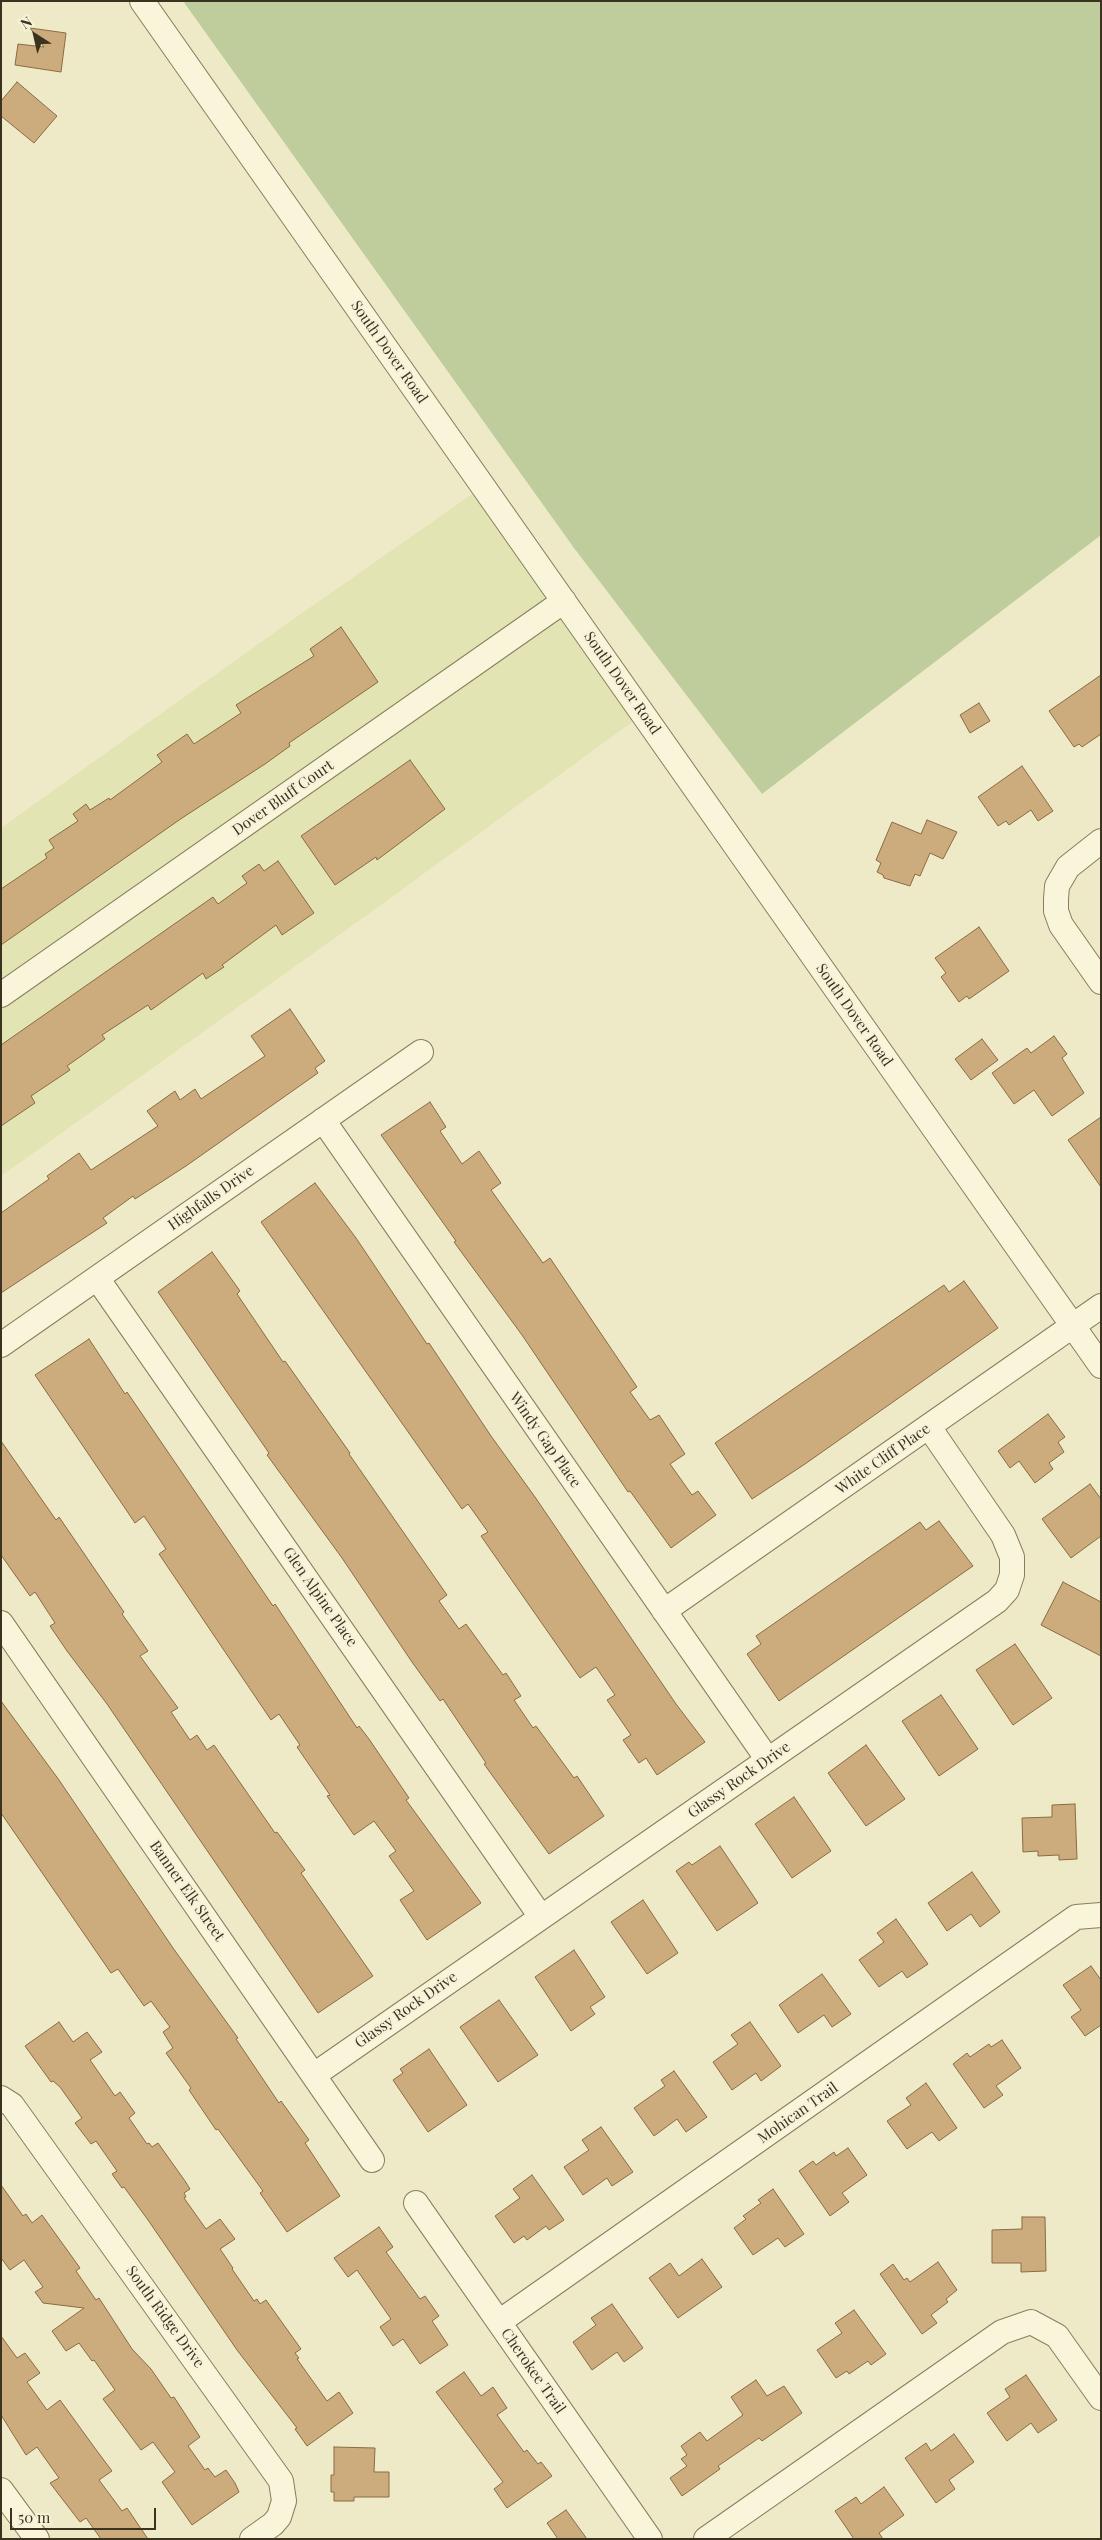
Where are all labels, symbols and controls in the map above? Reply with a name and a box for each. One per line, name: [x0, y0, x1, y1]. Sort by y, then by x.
north arrow: [10, 10, 60, 60]
text: N: [17, 12, 36, 33]
street label: South Dover Road: [347, 297, 431, 407]
street label: South Dover Road: [580, 628, 664, 738]
street label: Dover Bluff Court: [229, 756, 337, 840]
street label: South Dover Road: [812, 960, 896, 1070]
street label: Highfalls Drive: [165, 1162, 257, 1234]
street label: Windy Gap Place: [505, 1389, 585, 1491]
street label: White Cliff Place: [832, 1420, 934, 1498]
street label: Glen Alpine Place: [279, 1544, 361, 1650]
street label: Glassy Rock Drive: [684, 1738, 794, 1822]
street label: Banner Elk Street: [146, 1837, 228, 1945]
street label: Glassy Rock Drive: [351, 1968, 461, 2052]
street label: Mohican Trail: [754, 2079, 842, 2147]
street label: South Ridge Drive: [122, 2263, 208, 2371]
street label: Cherokee Trail: [497, 2325, 569, 2417]
scale bar: [12, 2498, 159, 2530]
text: 50 m: [18, 2507, 50, 2527]

